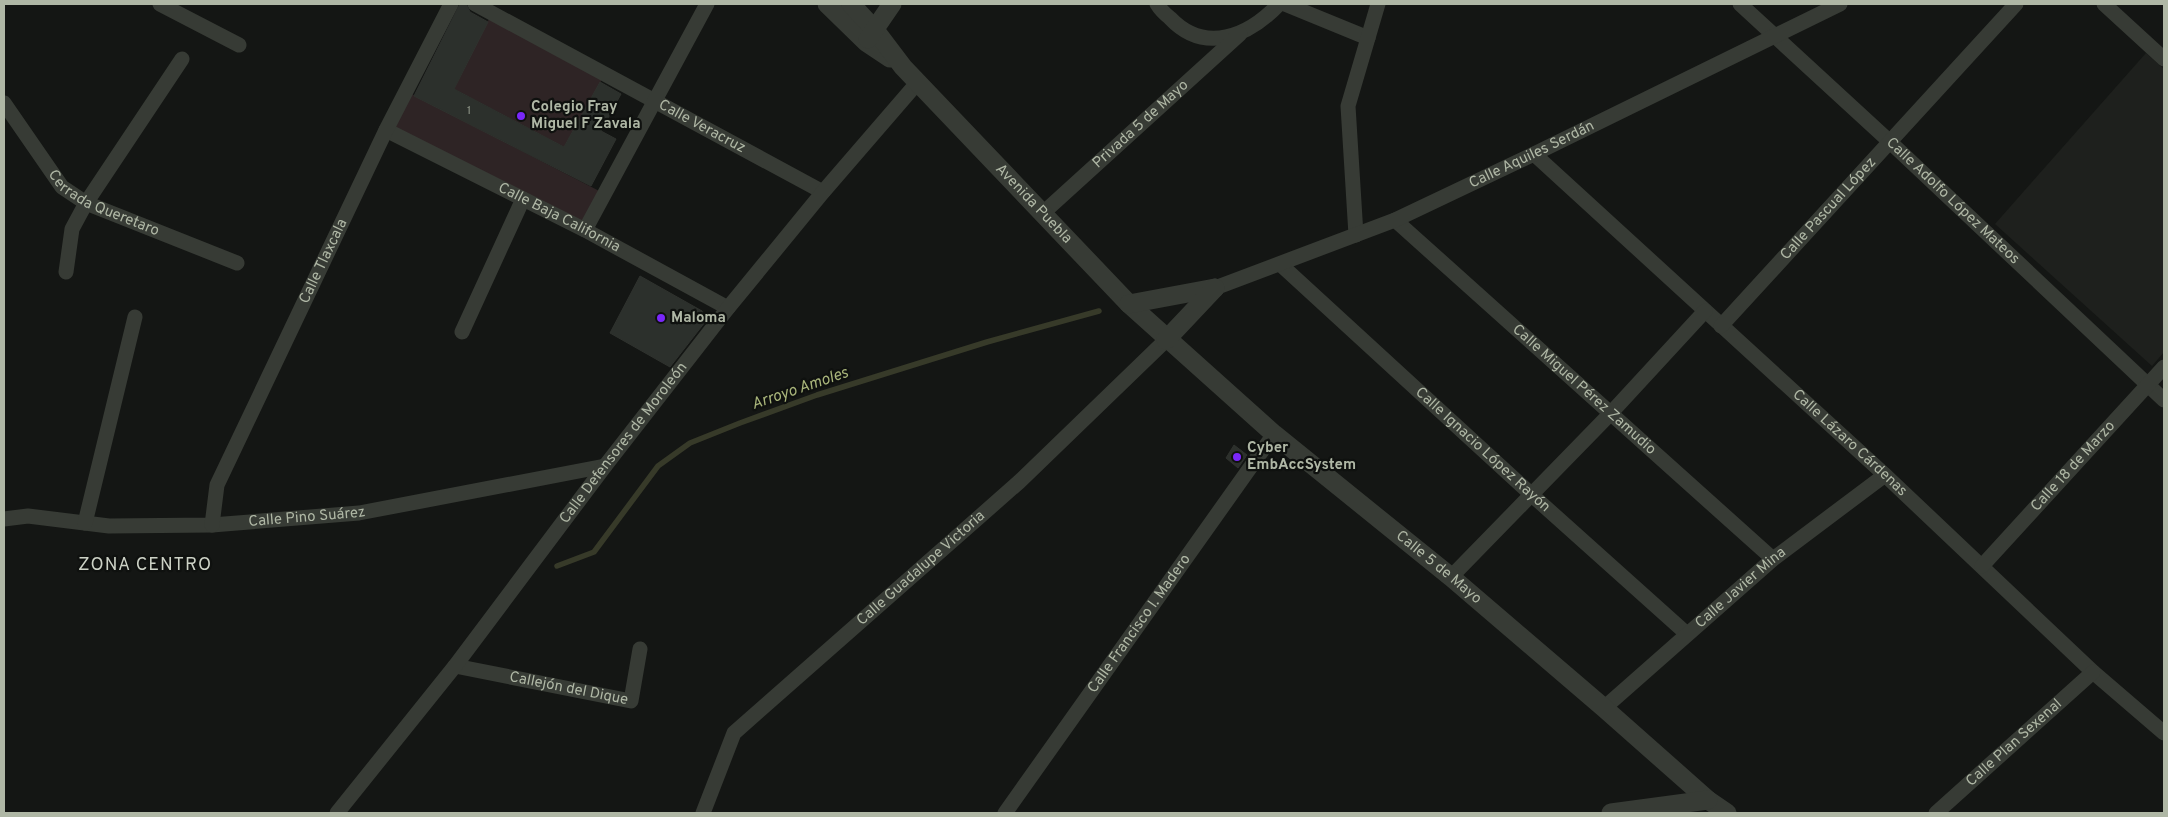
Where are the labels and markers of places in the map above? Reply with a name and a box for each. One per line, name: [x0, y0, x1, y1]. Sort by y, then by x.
place label: Colegio Fray Miguel F Zavala: [531, 98, 641, 134]
marker: Colegio Fray Miguel F Zavala: [515, 110, 527, 122]
place label: Maloma: [671, 309, 726, 328]
marker: Maloma: [655, 312, 667, 324]
place label: Cyber EmbAccSystem: [1247, 439, 1356, 475]
marker: Cyber EmbAccSystem: [1231, 451, 1243, 463]

